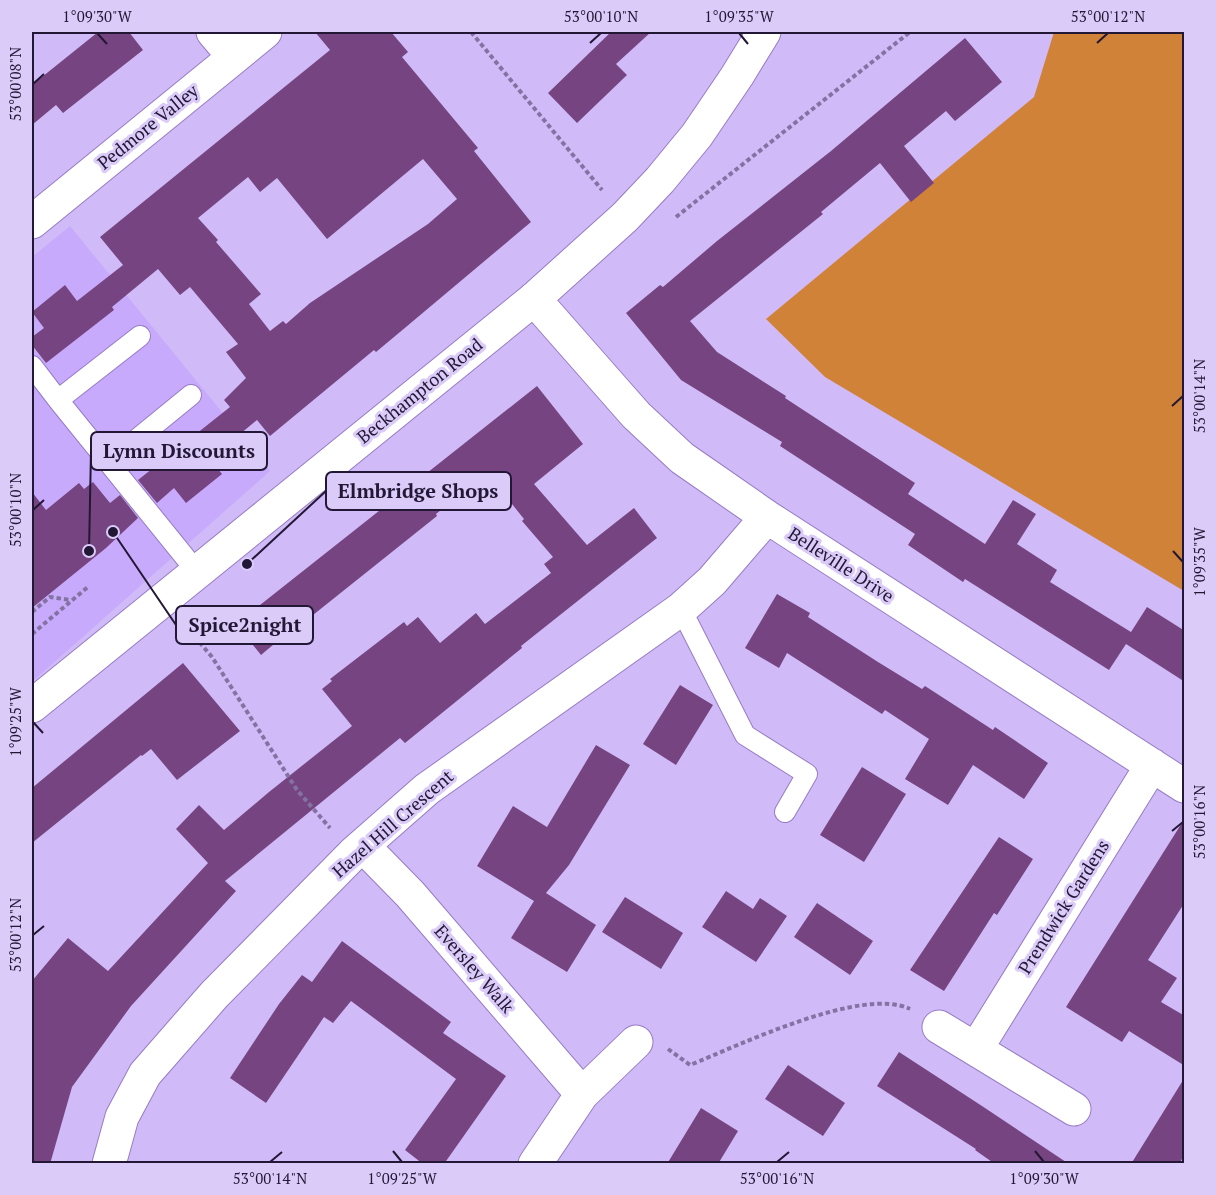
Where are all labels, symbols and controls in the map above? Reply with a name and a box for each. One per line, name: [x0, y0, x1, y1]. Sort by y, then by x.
text: 1°09'30"W: [62, 6, 133, 26]
text: 53°00'10"N: [564, 6, 638, 26]
text: 1°09'35"W: [704, 6, 775, 26]
text: 53°00'12"N: [1071, 6, 1145, 26]
text: 53°00'08"N: [5, 47, 25, 121]
street label: Pedmore Valley: [92, 78, 203, 174]
street label: Beckhampton Road: [352, 332, 487, 448]
text: 53°00'14"N: [1189, 359, 1209, 433]
callout: Lymn Discounts: [91, 432, 267, 470]
text: Lymn Discounts: [103, 437, 255, 464]
callout: Elmbridge Shops: [326, 472, 511, 510]
text: 53°00'10"N: [5, 473, 25, 547]
text: Elmbridge Shops: [338, 477, 498, 504]
street label: Belleville Drive: [784, 521, 899, 607]
text: 1°09'35"W: [1189, 526, 1209, 597]
callout: Spice2night: [176, 606, 313, 644]
text: Spice2night: [189, 611, 302, 638]
text: 1°09'25"W: [5, 686, 25, 757]
street label: Hazel Hill Crescent: [327, 764, 458, 883]
text: 53°00'16"N: [1189, 785, 1209, 859]
street label: Prendwick Gardens: [1012, 835, 1114, 978]
text: 53°00'12"N: [5, 898, 25, 972]
street label: Eversley Walk: [430, 919, 520, 1018]
text: 53°00'14"N: [233, 1168, 307, 1188]
text: 1°09'25"W: [367, 1168, 438, 1188]
text: 53°00'16"N: [740, 1168, 814, 1188]
text: 1°09'30"W: [1009, 1168, 1080, 1188]

